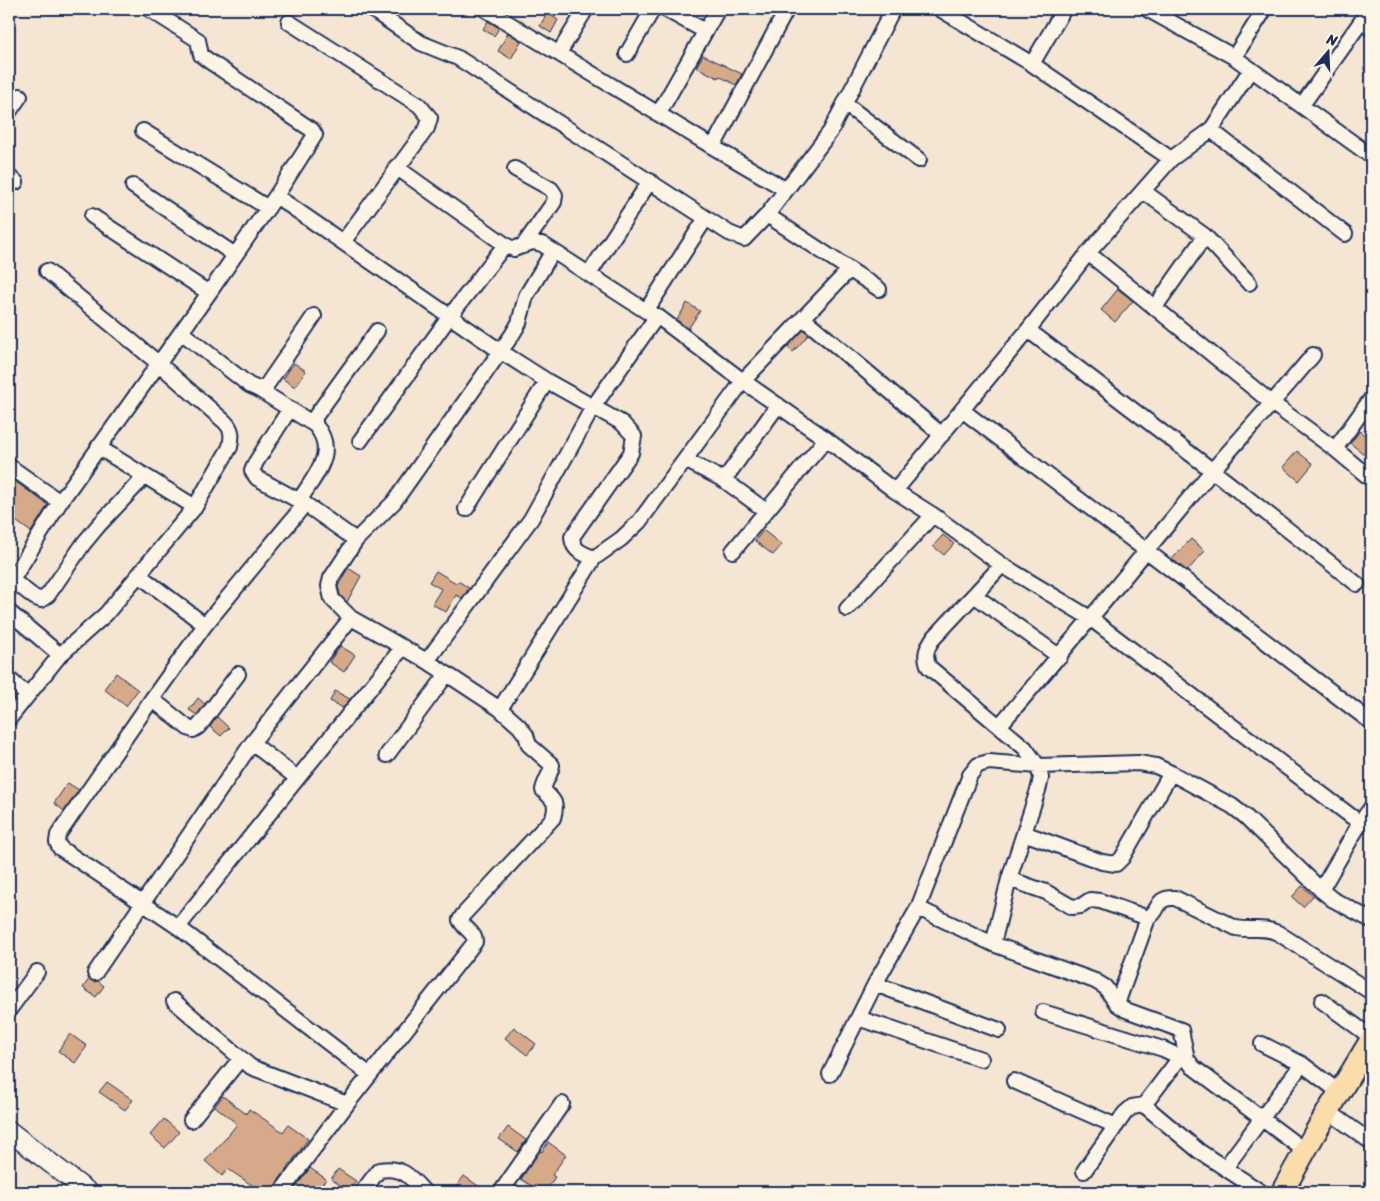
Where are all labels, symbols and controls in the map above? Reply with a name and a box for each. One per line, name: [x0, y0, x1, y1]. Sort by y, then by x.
text: N: [1322, 26, 1341, 54]
north arrow: [1302, 28, 1352, 78]

